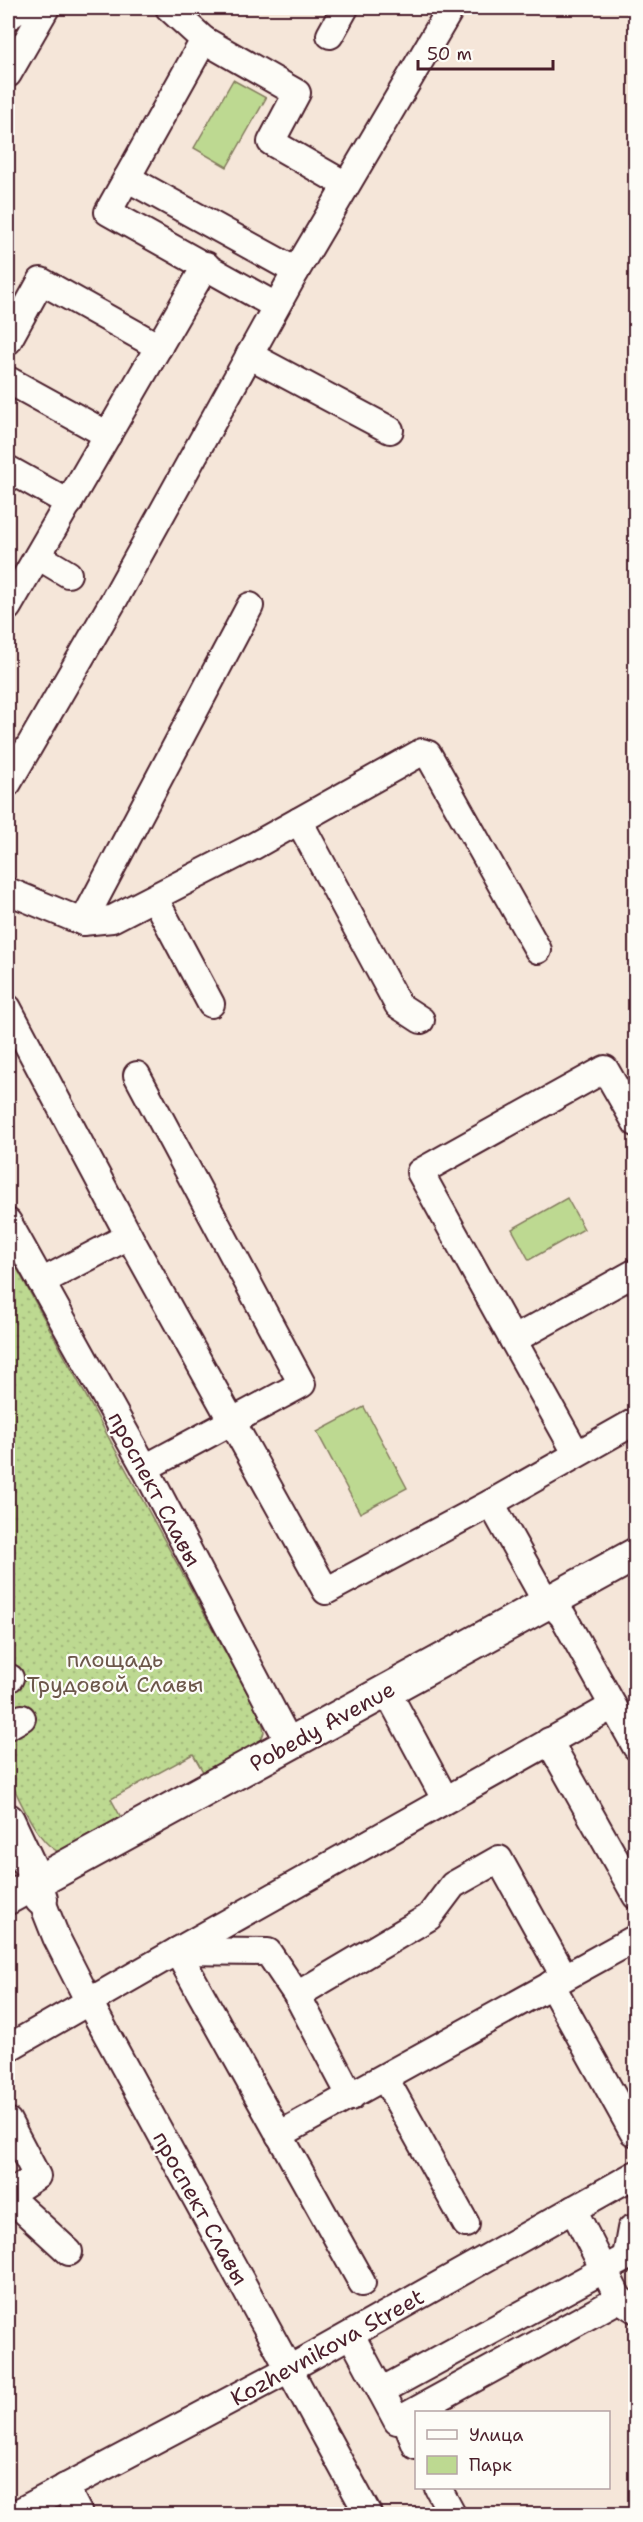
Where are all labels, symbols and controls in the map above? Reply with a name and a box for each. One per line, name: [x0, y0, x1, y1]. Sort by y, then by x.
scale bar: [418, 33, 553, 71]
text: 50 m: [427, 42, 472, 66]
street label: проспект Славы: [101, 1407, 208, 1572]
park label: площадь Трудовой Славы: [26, 1645, 204, 1699]
street label: Pobedy Avenue: [244, 1675, 400, 1778]
street label: проспект Славы: [146, 2126, 255, 2290]
street label: Kozhevnikova Street: [225, 2282, 429, 2413]
legend: [415, 2411, 610, 2489]
text: Улица: [469, 2423, 523, 2447]
text: Парк: [469, 2453, 512, 2477]

